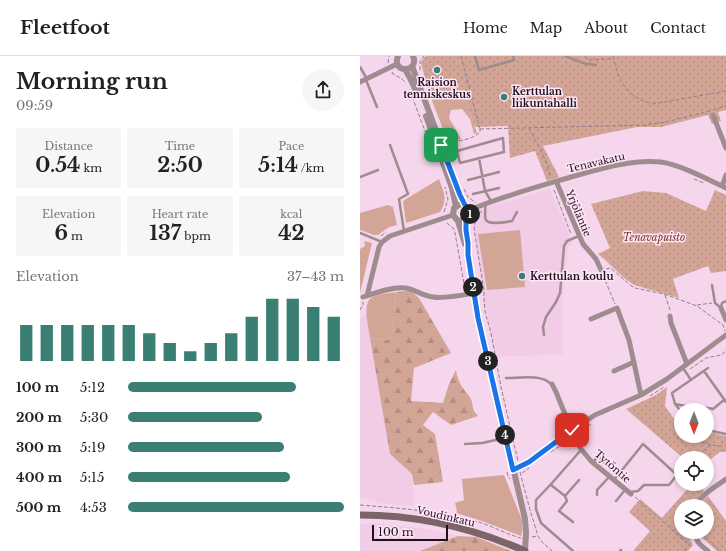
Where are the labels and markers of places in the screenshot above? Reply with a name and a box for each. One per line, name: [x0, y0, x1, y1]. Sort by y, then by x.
marker: Raision tenniskeskus: [432, 65, 442, 75]
place label: Raision tenniskeskus: [403, 76, 471, 101]
place label: Kerttulan liikuntahalli: [512, 85, 577, 110]
marker: Kerttulan liikuntahalli: [499, 92, 509, 102]
pin: [424, 128, 458, 162]
pin: 1: [460, 204, 480, 224]
place label: Kerttulan koulu: [530, 270, 614, 283]
marker: Kerttulan koulu: [517, 271, 527, 281]
pin: 2: [463, 277, 483, 297]
pin: 3: [478, 351, 498, 371]
pin: [555, 413, 589, 447]
pin: 4: [495, 425, 515, 445]

